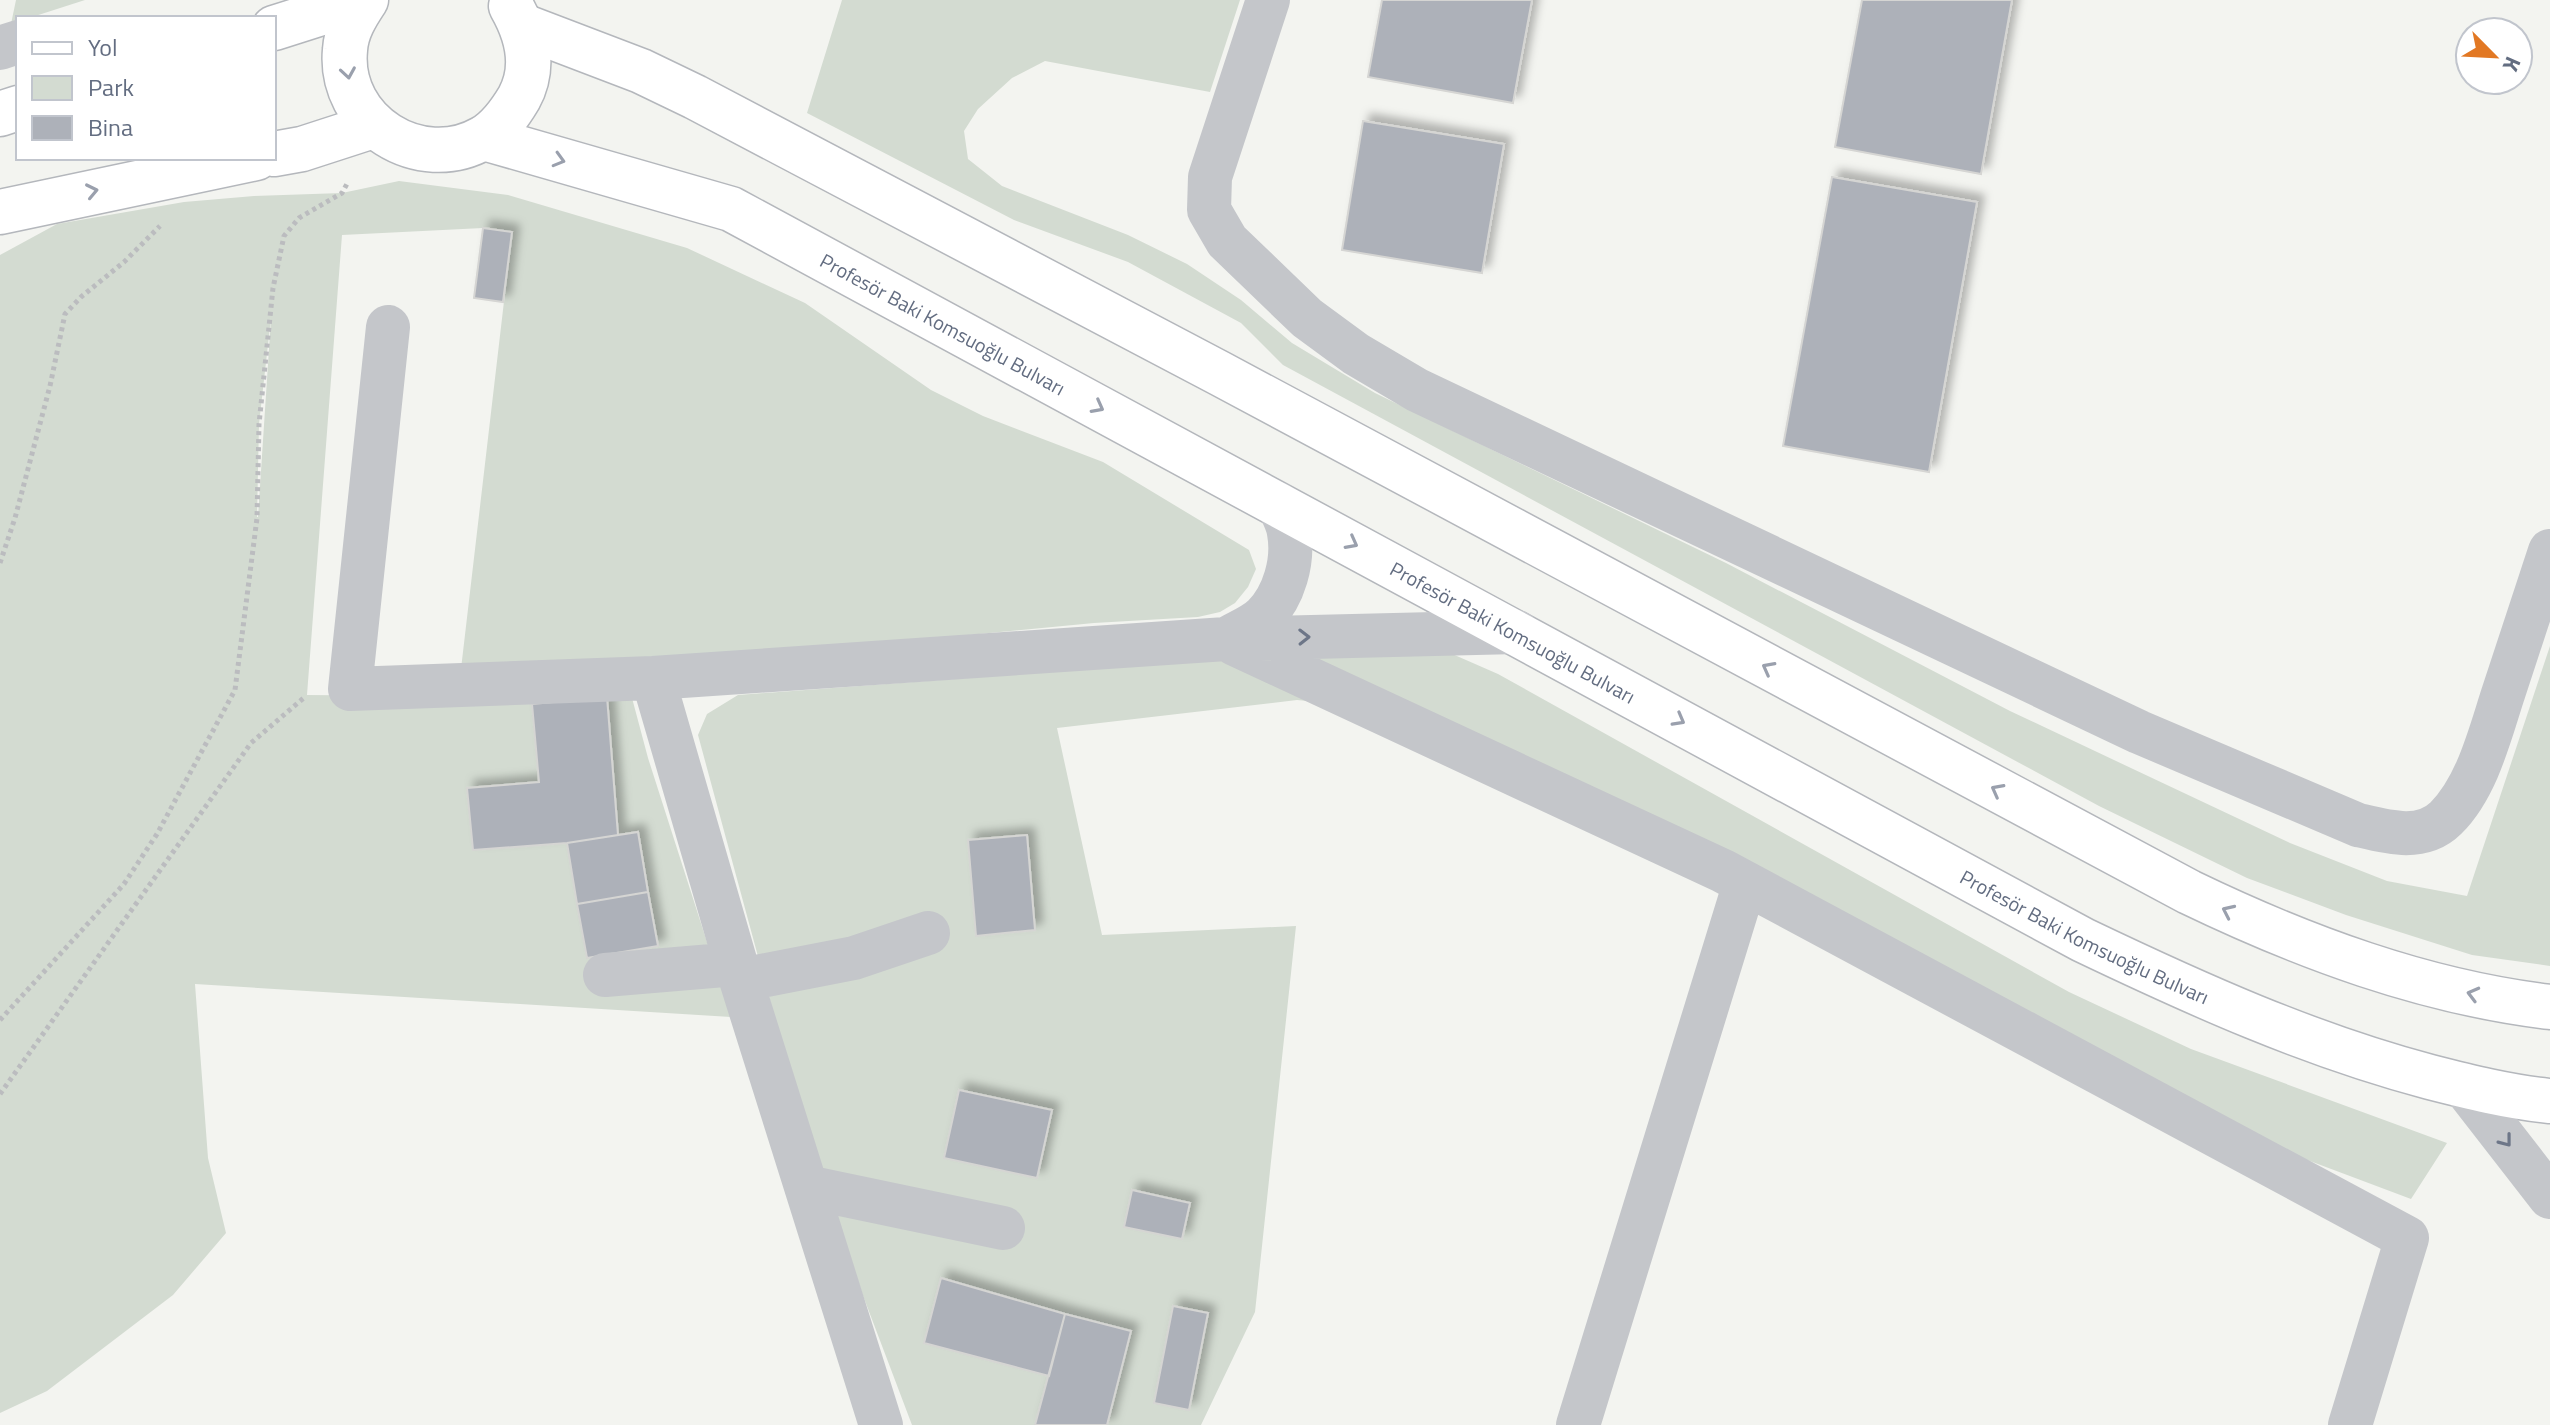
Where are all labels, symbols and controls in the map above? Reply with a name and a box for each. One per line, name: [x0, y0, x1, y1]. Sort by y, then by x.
legend: [16, 16, 276, 160]
north arrow: [2454, 16, 2534, 96]
text: Yol: [88, 29, 117, 65]
text: K: [2494, 51, 2530, 77]
one-way arrow: [338, 66, 355, 80]
text: Park: [88, 69, 134, 105]
text: Bina: [88, 109, 133, 145]
one-way arrow: [551, 150, 565, 167]
one-way arrow: [85, 184, 98, 201]
street label: Profesör Baki Komsuoğlu Bulvarı: [815, 245, 1071, 403]
one-way arrow: [1089, 397, 1104, 413]
one-way arrow: [1343, 534, 1358, 549]
street label: Profesör Baki Komsuoğlu Bulvarı: [1385, 553, 1641, 711]
one-way arrow: [1298, 629, 1311, 646]
one-way arrow: [1761, 662, 1776, 677]
one-way arrow: [1670, 710, 1685, 726]
one-way arrow: [1992, 784, 2006, 800]
street label: Profesör Baki Komsuoğlu Bulvarı: [1955, 861, 2214, 1012]
one-way arrow: [2221, 905, 2236, 921]
one-way arrow: [2467, 987, 2481, 1004]
one-way arrow: [2497, 1132, 2511, 1147]

